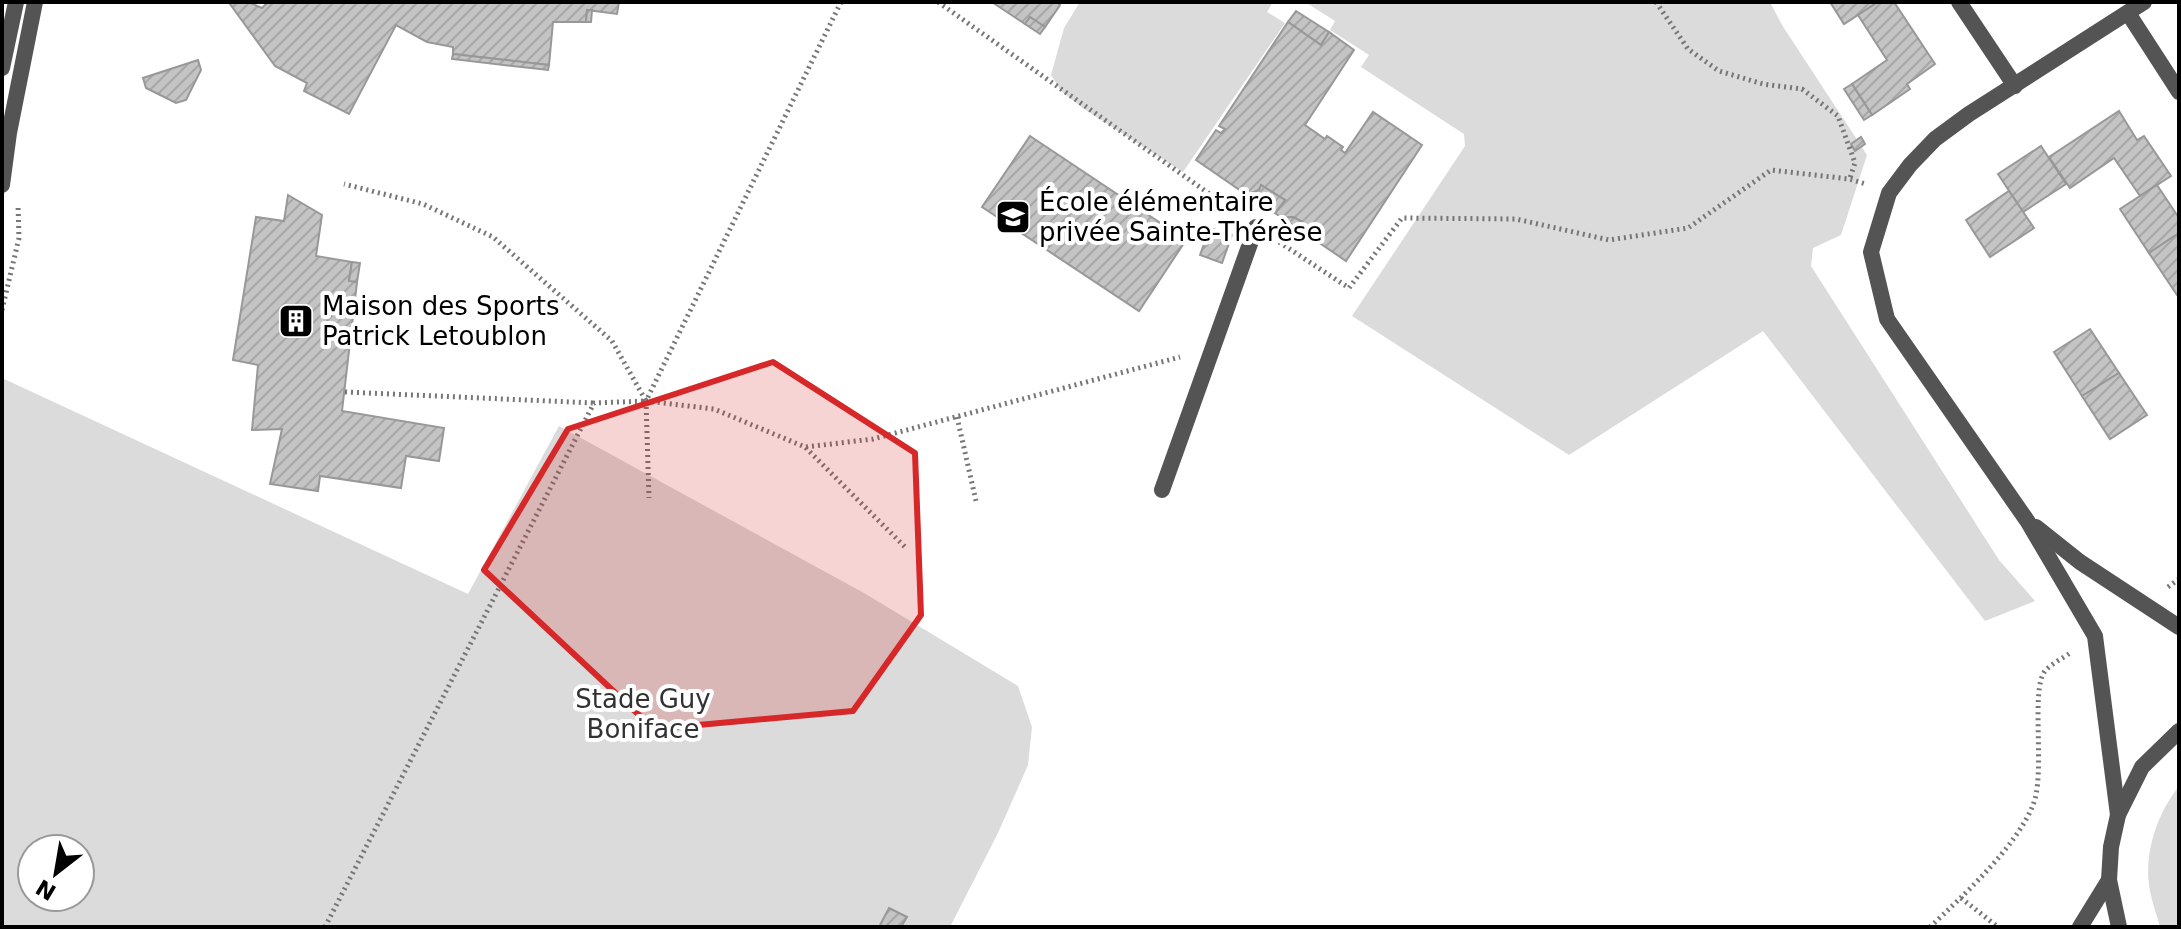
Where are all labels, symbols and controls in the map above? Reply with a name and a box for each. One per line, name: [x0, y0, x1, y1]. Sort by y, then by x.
place label: École élémentaire privée Sainte-Thérèse: [1039, 186, 1322, 247]
school or university icon: École élémentaire privée Sainte-Thérèse: [994, 198, 1032, 236]
place label: Maison des Sports Patrick Letoublon: [322, 291, 559, 351]
building icon: Maison des Sports Patrick Letoublon: [277, 302, 315, 340]
park label: Stade Guy Boniface: [575, 684, 711, 744]
north arrow: [16, 833, 96, 913]
text: N: [32, 874, 60, 905]

